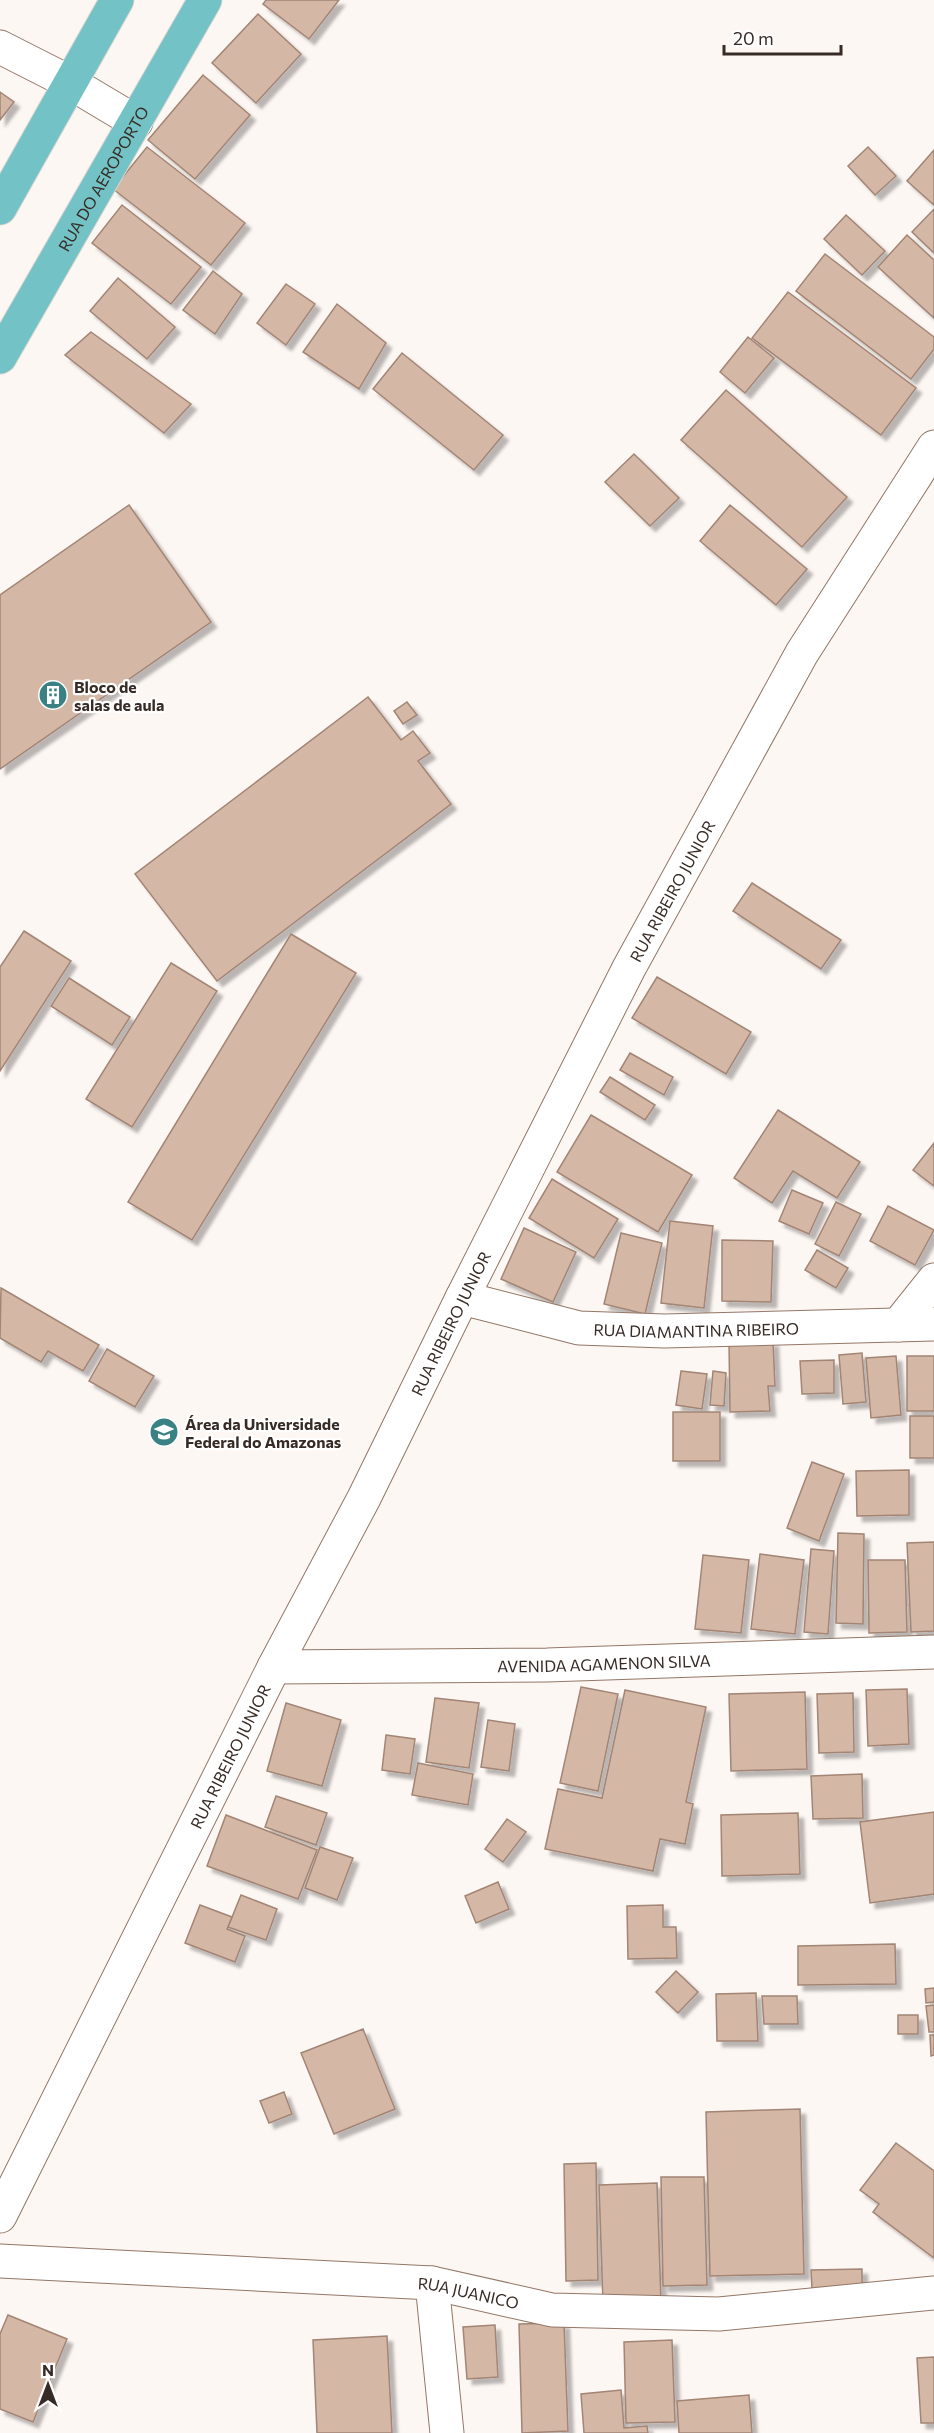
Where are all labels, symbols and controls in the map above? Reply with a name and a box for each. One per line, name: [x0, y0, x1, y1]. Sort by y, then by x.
scale bar: [724, 18, 841, 56]
text: 20 m: [733, 27, 774, 49]
street label: RUA DO AEROPORTO: [53, 102, 152, 254]
place label: Bloco de salas de aula: [74, 677, 164, 714]
building icon: Bloco de salas de aula: [37, 679, 69, 711]
street label: RUA RIBEIRO JUNIOR: [625, 816, 718, 965]
street label: RUA RIBEIRO JUNIOR: [406, 1247, 494, 1398]
street label: RUA DIAMANTINA RIBEIRO: [593, 1318, 799, 1341]
place label: Área da Universidade Federal do Amazonas: [185, 1414, 341, 1451]
school or university icon: Área da Universidade Federal do Amazonas: [148, 1416, 180, 1448]
street label: AVENIDA AGAMENON SILVA: [497, 1650, 711, 1675]
street label: RUA RIBEIRO JUNIOR: [186, 1681, 274, 1831]
street label: RUA JUANICO: [417, 2273, 521, 2312]
north arrow: [18, 2355, 78, 2415]
text: N: [42, 2360, 54, 2379]

